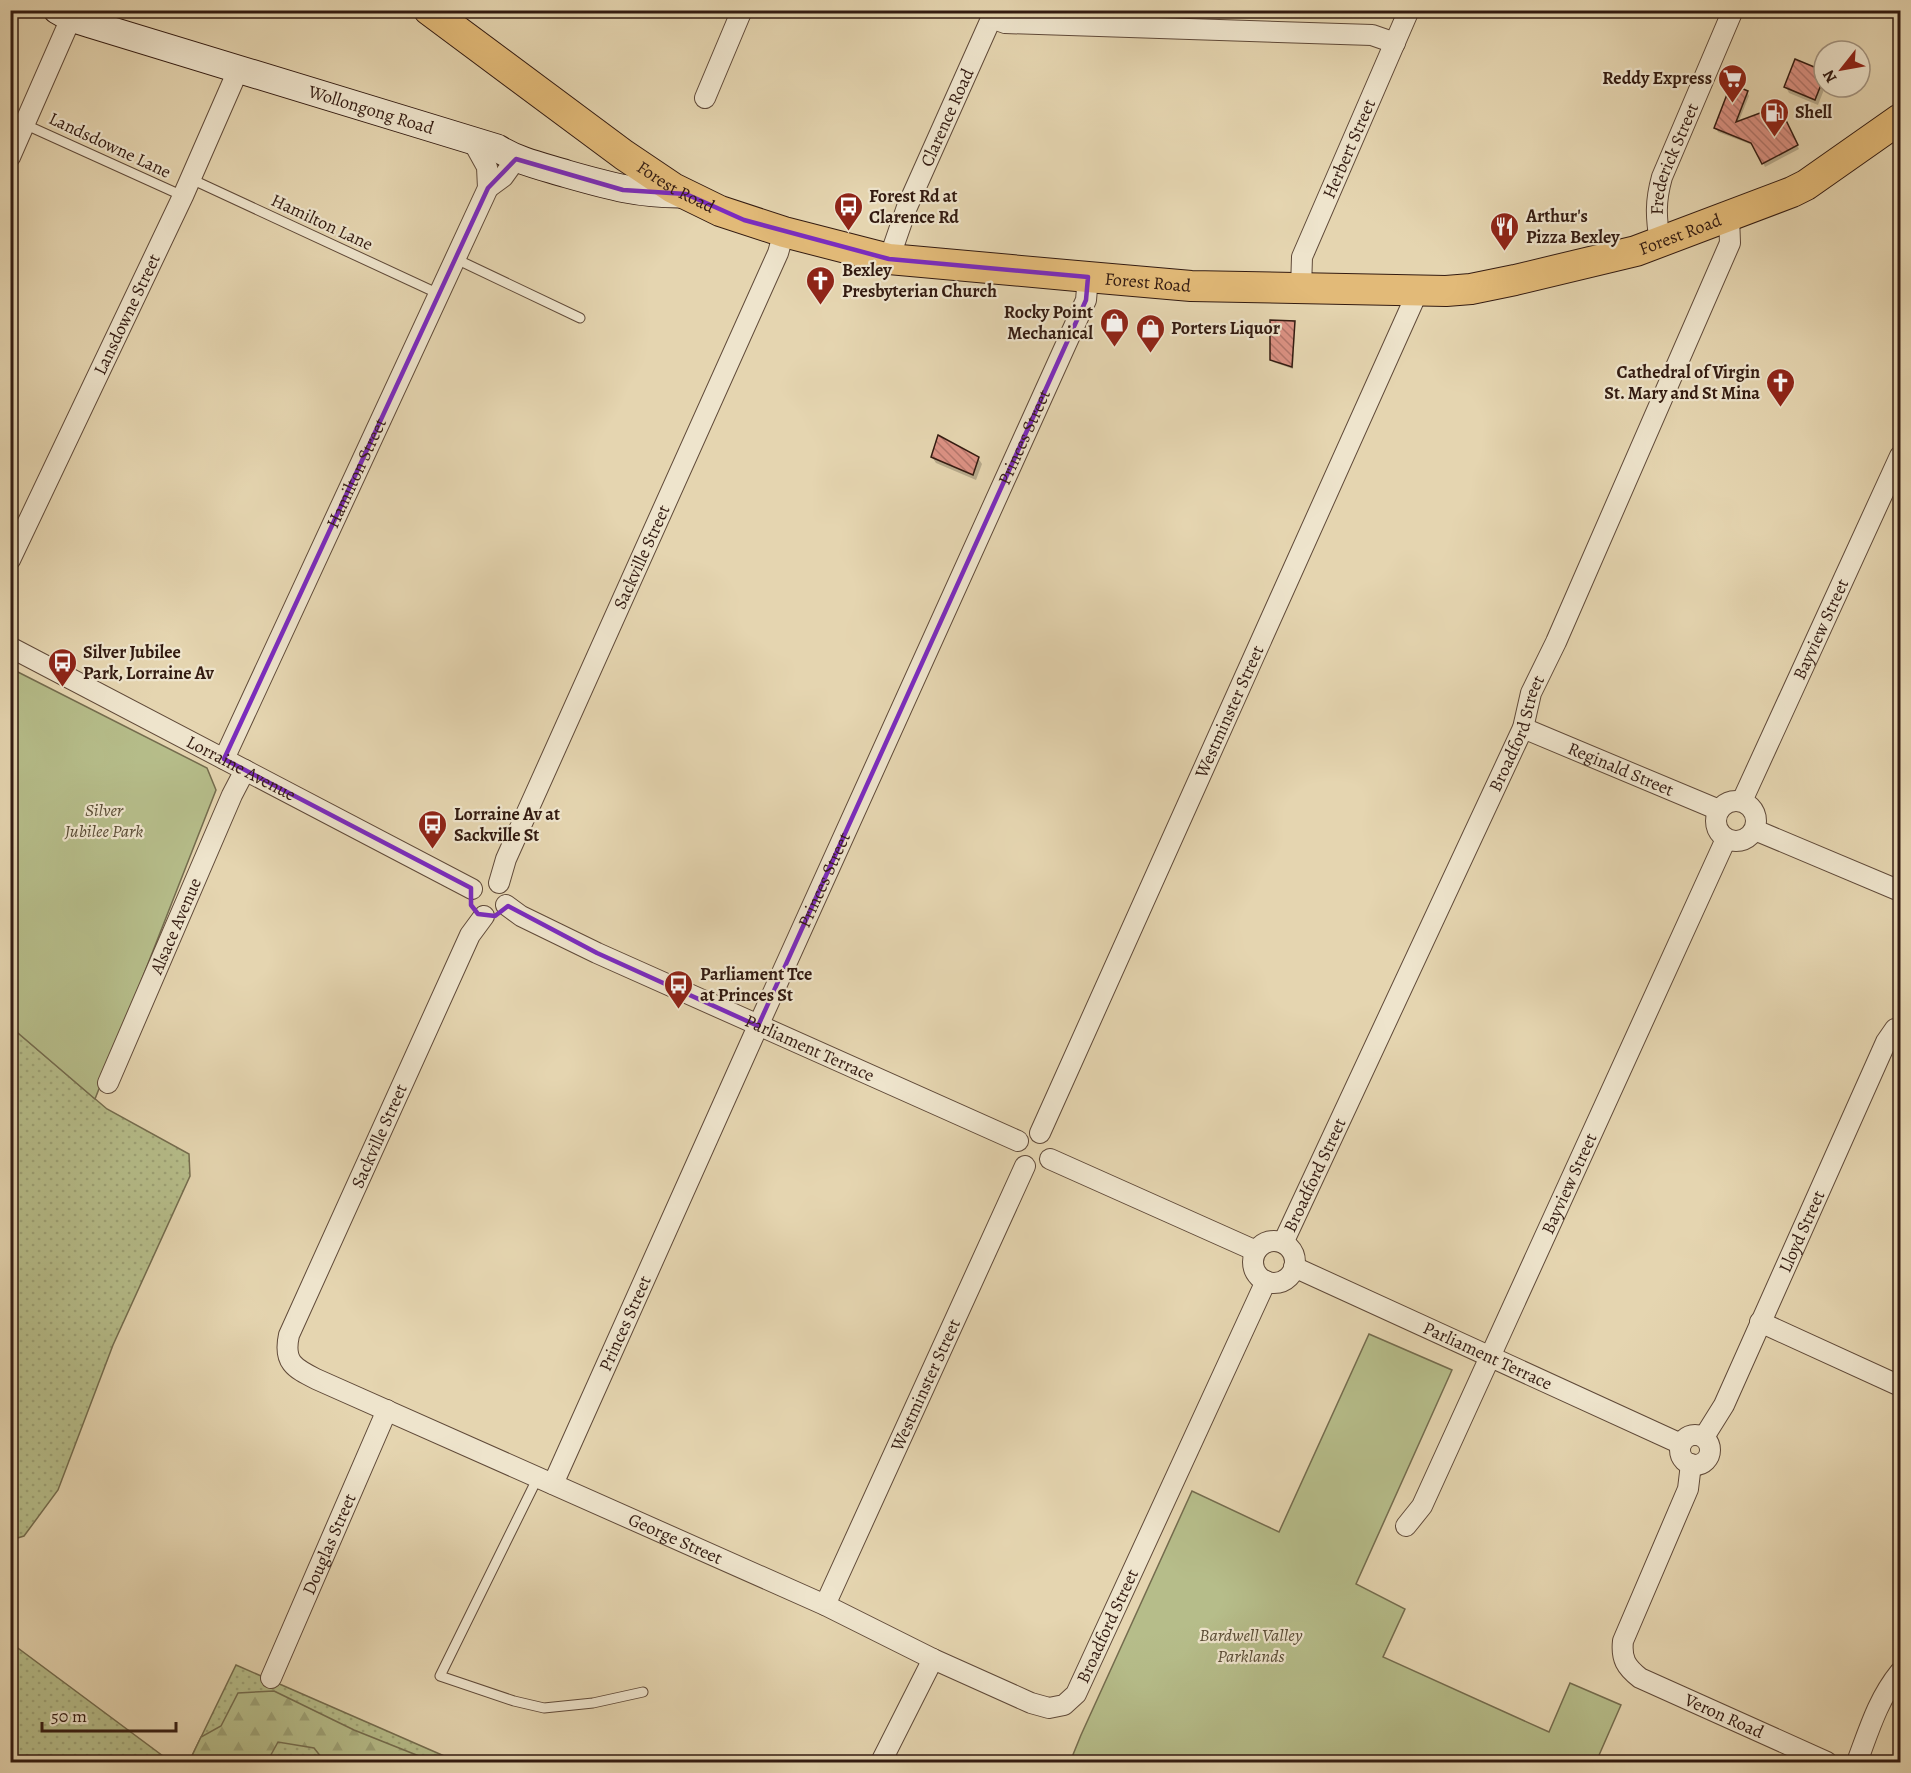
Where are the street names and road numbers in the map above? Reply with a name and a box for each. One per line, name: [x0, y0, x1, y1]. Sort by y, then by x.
street label: Clarence Road: [915, 64, 980, 171]
street label: Wollongong Road: [305, 79, 437, 140]
street label: Herbert Street: [1317, 95, 1381, 202]
street label: Frederick Street: [1645, 99, 1704, 215]
street label: Landsdowne Lane: [45, 106, 175, 184]
street label: Forest Road: [632, 155, 719, 219]
street label: Hamilton Lane: [267, 188, 377, 256]
street label: Forest Road: [1635, 208, 1725, 261]
street label: Lansdowne Street: [88, 250, 166, 379]
street label: Forest Road: [1104, 267, 1192, 298]
street label: Princes Street: [992, 386, 1056, 489]
street label: Hamilton Street: [320, 414, 392, 532]
street label: Sackville Street: [608, 501, 675, 613]
street label: Bayview Street: [1787, 575, 1854, 684]
street label: Westminster Street: [1189, 641, 1269, 782]
street label: Broadford Street: [1483, 671, 1550, 795]
street label: Lorraine Avenue: [182, 730, 300, 807]
street label: Reginald Street: [1564, 736, 1677, 802]
street label: Princes Street: [792, 828, 856, 932]
street label: Alsace Avenue: [144, 874, 207, 979]
street label: Parliament Terrace: [741, 1009, 878, 1087]
street label: Sackville Street: [345, 1080, 413, 1192]
street label: Broadford Street: [1278, 1114, 1352, 1236]
street label: Bayview Street: [1536, 1129, 1602, 1238]
street label: Lloyd Street: [1773, 1186, 1830, 1276]
street label: Princes Street: [593, 1272, 657, 1375]
street label: Westminster Street: [884, 1315, 966, 1456]
street label: Parliament Terrace: [1419, 1316, 1556, 1396]
street label: Douglas Street: [296, 1489, 362, 1599]
street label: George Street: [625, 1507, 726, 1570]
street label: Broadford Street: [1071, 1565, 1144, 1687]
street label: Veron Road: [1680, 1687, 1768, 1744]

